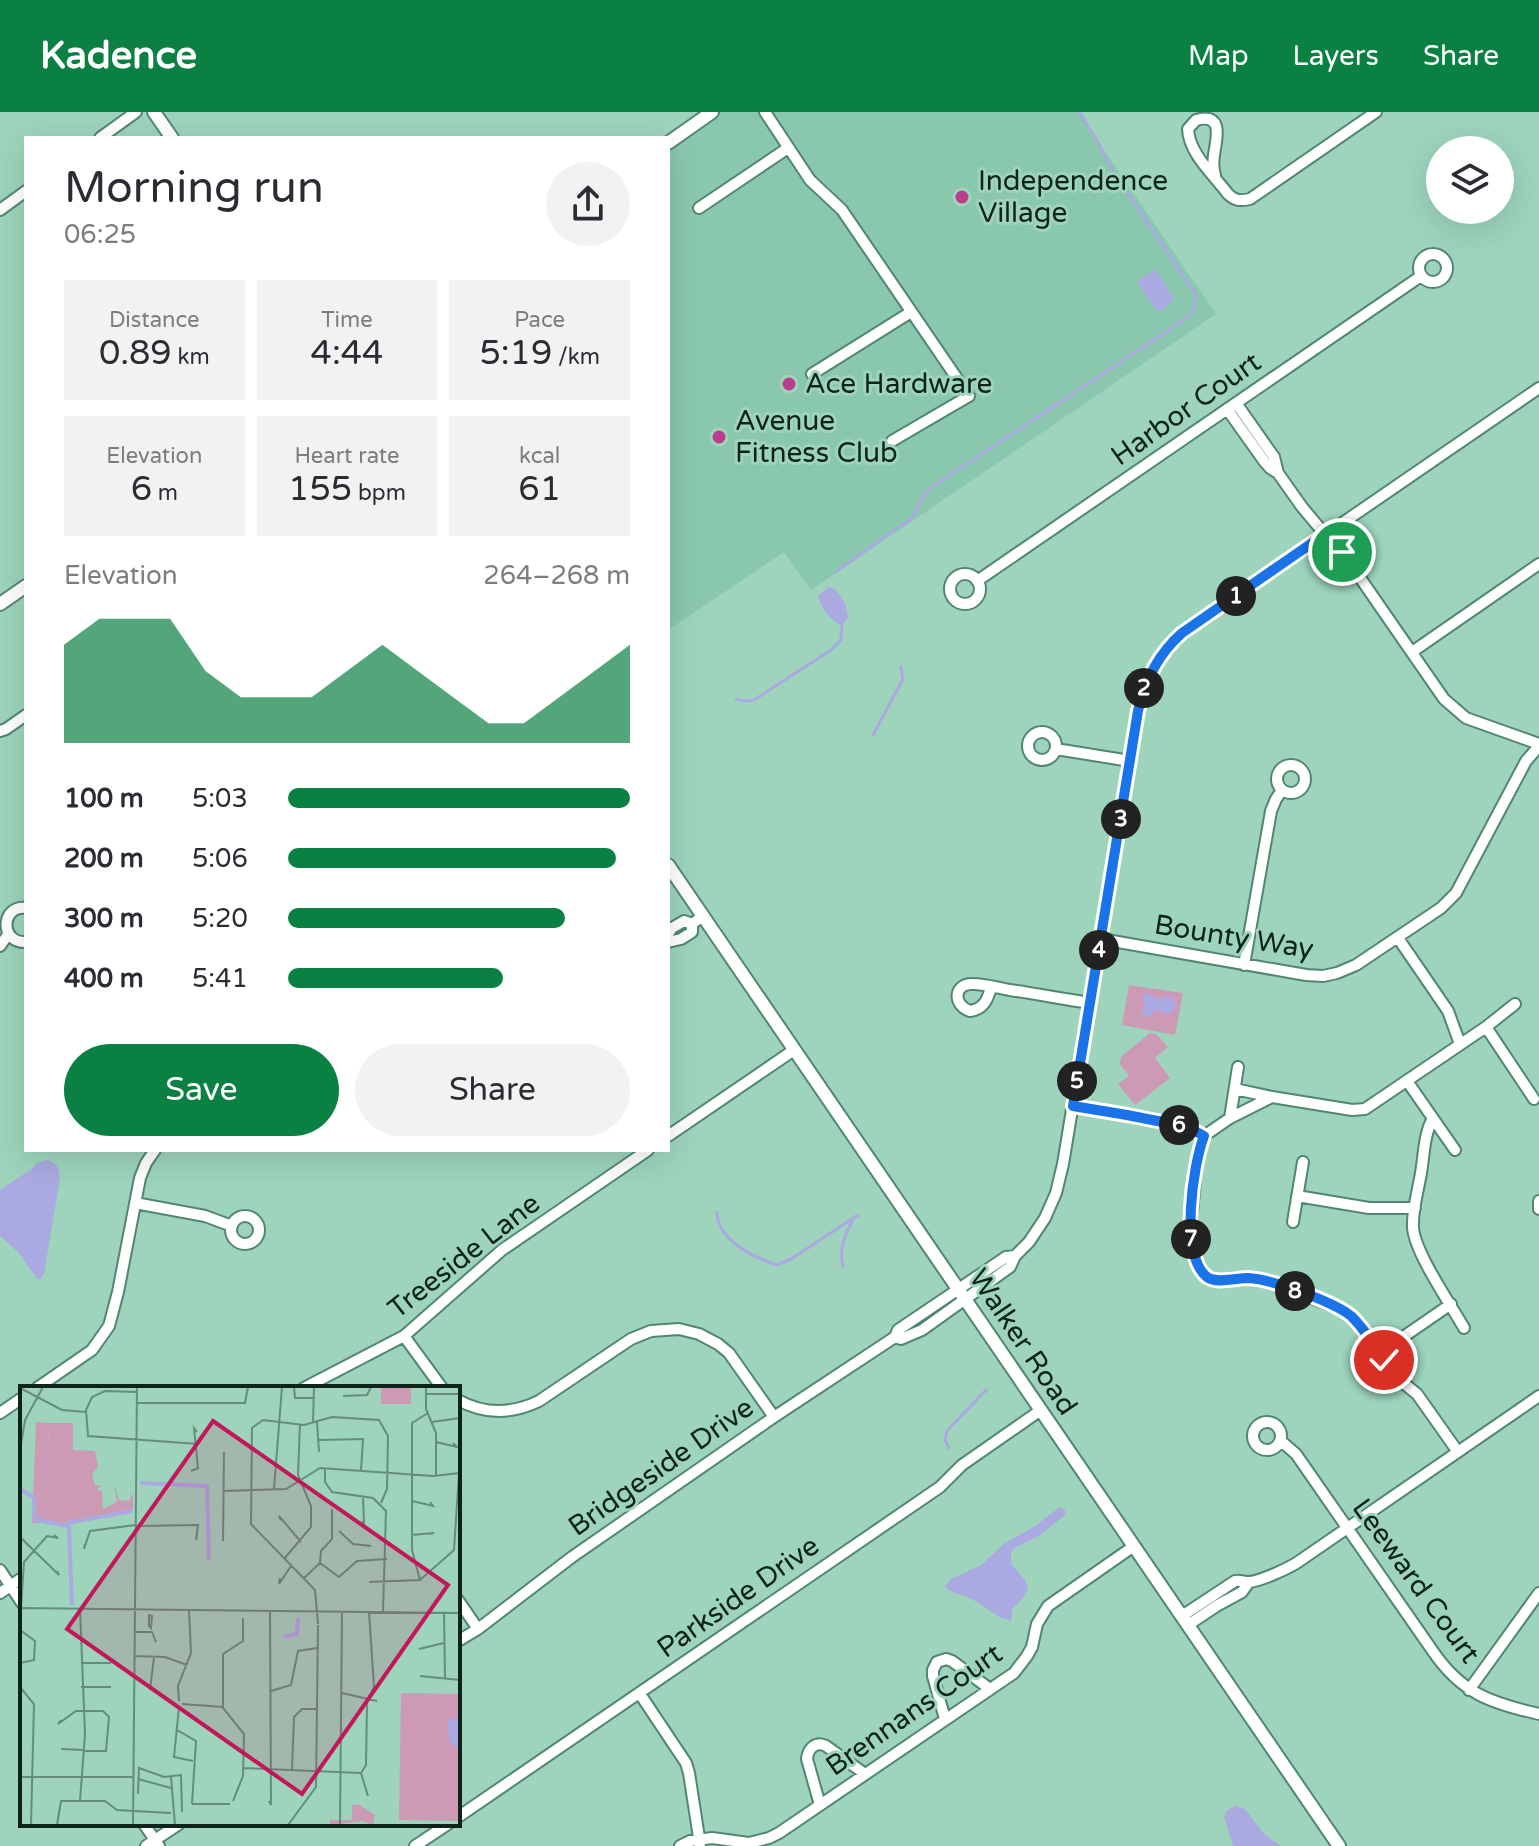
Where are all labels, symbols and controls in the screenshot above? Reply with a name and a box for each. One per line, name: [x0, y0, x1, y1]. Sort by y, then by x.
text: Kadence: [40, 33, 197, 79]
text: Map: [1188, 39, 1249, 73]
text: Layers: [1293, 39, 1379, 73]
text: Share: [1423, 39, 1499, 73]
map controls: [1426, 136, 1514, 224]
button: layers: [1426, 136, 1514, 224]
text: Morning run: [64, 162, 324, 215]
button: share: [546, 162, 630, 246]
place label: Independence Village: [978, 164, 1168, 230]
marker: Independence Village: [953, 188, 971, 206]
text: 06:25: [64, 219, 136, 250]
text: Distance: [109, 307, 200, 333]
text: Time: [321, 307, 373, 333]
text: Pace: [514, 307, 565, 333]
text: 0.89: [99, 333, 172, 374]
text: 4:44: [311, 333, 383, 374]
text: 5:19: [479, 333, 552, 374]
text: km: [172, 344, 210, 370]
text: /km: [552, 344, 600, 370]
street label: Harbor Court: [1105, 345, 1268, 473]
place label: Ace Hardware: [805, 367, 992, 401]
marker: Ace Hardware: [780, 375, 798, 393]
place label: Avenue Fitness Club: [735, 404, 898, 470]
marker: Avenue Fitness Club: [710, 428, 728, 446]
text: Elevation: [106, 443, 202, 469]
text: Heart rate: [295, 443, 399, 469]
text: kcal: [519, 443, 560, 469]
text: 6: [131, 469, 152, 510]
text: 155: [288, 469, 352, 510]
text: 61: [518, 469, 561, 510]
text: m: [152, 480, 178, 506]
text: bpm: [352, 480, 406, 506]
pin: [1308, 518, 1376, 586]
icon: arrive: [1320, 530, 1364, 574]
text: Elevation: [64, 560, 178, 591]
text: 264–268 m: [483, 560, 630, 591]
pin: 1: [1216, 576, 1256, 616]
text: 1: [1229, 583, 1243, 609]
pin: 2: [1124, 668, 1164, 708]
text: 2: [1137, 675, 1151, 701]
text: 100 m: [64, 783, 144, 814]
text: 5:03: [192, 783, 248, 814]
pin: 3: [1101, 799, 1141, 839]
text: 3: [1114, 806, 1128, 832]
text: 200 m: [64, 843, 144, 874]
text: 5:06: [192, 843, 248, 874]
text: 300 m: [64, 903, 144, 934]
text: 5:20: [192, 903, 248, 934]
street label: Bounty Way: [1152, 908, 1316, 966]
pin: 4: [1079, 930, 1119, 970]
text: 4: [1092, 937, 1106, 963]
text: 400 m: [64, 963, 144, 994]
text: 5:41: [192, 963, 248, 994]
button: Save: [64, 1044, 339, 1136]
button: Share: [355, 1044, 630, 1136]
pin: 5: [1057, 1061, 1097, 1101]
text: 5: [1070, 1068, 1084, 1094]
pin: 6: [1159, 1105, 1199, 1145]
text: 6: [1172, 1112, 1186, 1138]
street label: Treeside Lane: [381, 1186, 547, 1326]
pin: 7: [1171, 1219, 1211, 1259]
text: 7: [1184, 1226, 1198, 1252]
street label: Walker Road: [962, 1262, 1084, 1422]
pin: 8: [1275, 1271, 1315, 1311]
text: 8: [1288, 1278, 1302, 1304]
pin: [1350, 1326, 1418, 1394]
icon: check: [1362, 1338, 1406, 1382]
inset map: [20, 1386, 460, 1826]
street label: Bridgeside Drive: [562, 1390, 760, 1544]
street label: Leeward Court: [1345, 1492, 1487, 1670]
street label: Parkside Drive: [650, 1529, 826, 1665]
street label: Brennans Court: [819, 1636, 1009, 1783]

